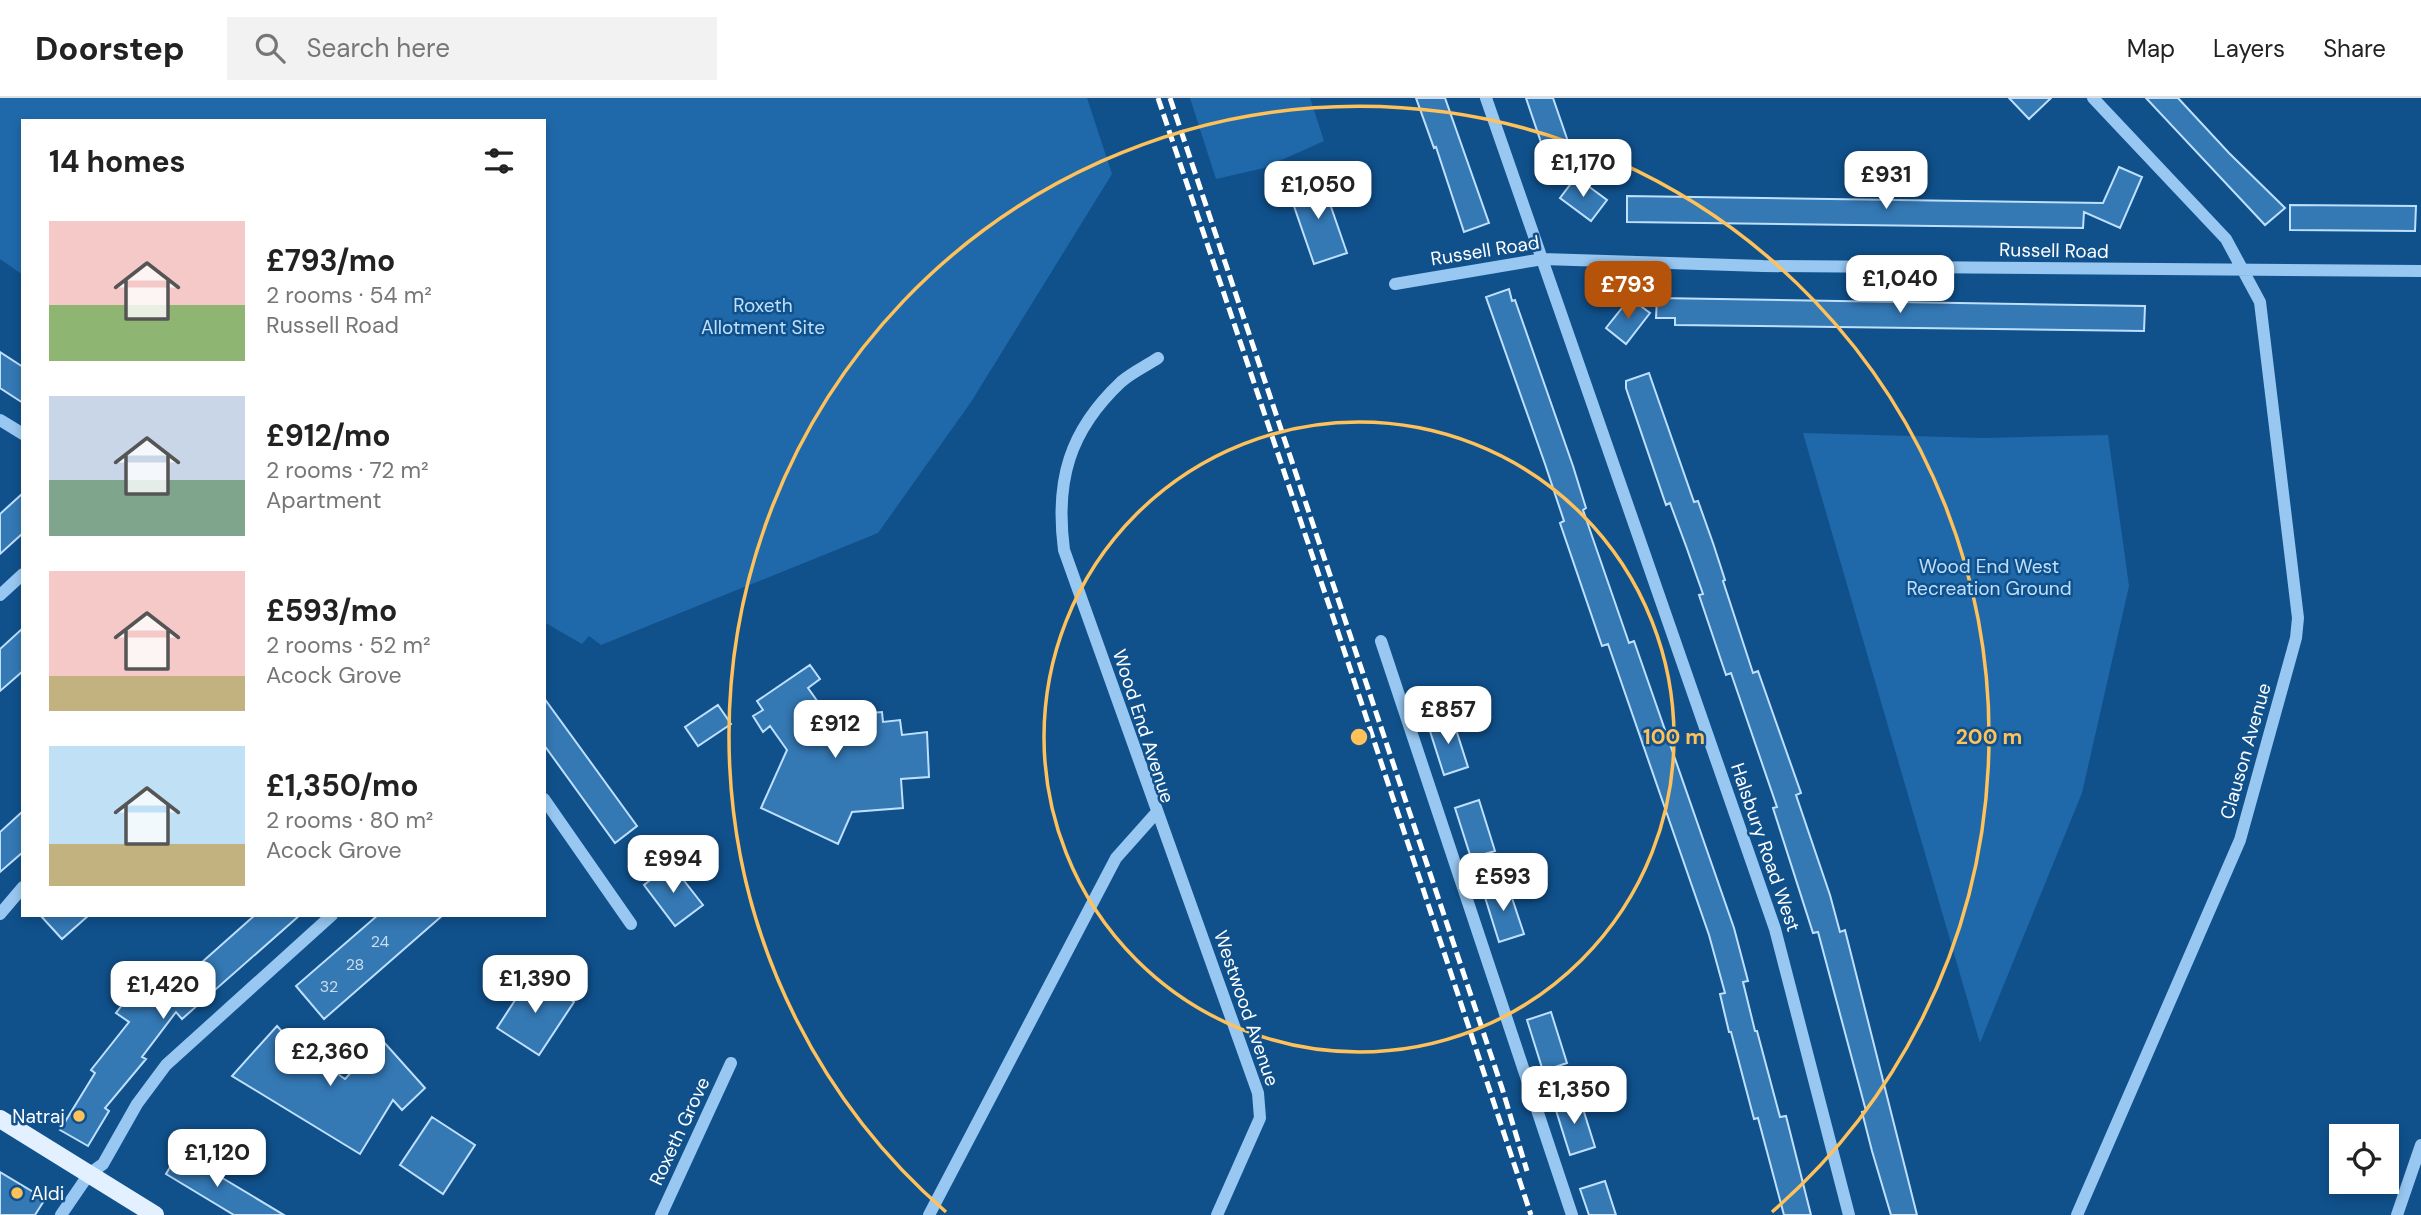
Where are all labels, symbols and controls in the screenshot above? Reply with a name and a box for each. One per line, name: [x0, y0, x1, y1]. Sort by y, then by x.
search box: [227, 17, 717, 80]
text: Doorstep: [35, 27, 185, 70]
icon: search: [251, 29, 289, 67]
text: Search here: [307, 31, 450, 65]
text: Map: [2127, 33, 2175, 64]
text: Layers: [2213, 33, 2285, 64]
text: Share: [2323, 33, 2386, 64]
pin: £1,170: [1526, 140, 1640, 199]
text: 14 homes: [49, 142, 186, 181]
icon: filters: [480, 142, 518, 180]
text: £1,170: [1550, 147, 1616, 177]
pin: £931: [1845, 152, 1927, 211]
text: £931: [1861, 159, 1911, 189]
pin: £1,050: [1261, 162, 1375, 221]
text: £1,050: [1280, 169, 1356, 199]
street label: Russell Road: [1429, 230, 1541, 271]
street label: Russell Road: [1999, 237, 2109, 264]
text: £793/mo: [266, 241, 395, 280]
icon: home: [105, 249, 189, 333]
pin: £1,040: [1843, 256, 1957, 315]
pin: £793: [1587, 262, 1669, 321]
text: £1,040: [1862, 263, 1938, 293]
text: £793: [1601, 269, 1655, 299]
text: 2 rooms · 54 m²: [266, 280, 432, 310]
park label: Roxeth Allotment Site: [701, 293, 825, 340]
text: Russell Road: [266, 310, 399, 340]
text: £912/mo: [266, 416, 391, 455]
icon: home: [105, 424, 189, 508]
text: 2 rooms · 72 m²: [266, 455, 429, 485]
text: Apartment: [266, 485, 381, 515]
park label: Wood End West Recreation Ground: [1906, 554, 2072, 601]
text: £593/mo: [266, 591, 397, 630]
icon: home: [105, 599, 189, 683]
text: 2 rooms · 52 m²: [266, 630, 431, 660]
street label: Wood End Avenue: [1107, 646, 1180, 806]
text: Acock Grove: [266, 660, 402, 690]
street label: Clauson Avenue: [2214, 680, 2277, 822]
pin: £857: [1407, 686, 1489, 746]
text: £857: [1420, 694, 1476, 724]
pin: £912: [794, 700, 876, 760]
text: £912: [810, 708, 860, 738]
text: 100 m: [1643, 723, 1705, 751]
text: 200 m: [1956, 723, 2022, 751]
centre of rings: [1347, 725, 1371, 749]
street label: Halsbury Road West: [1725, 760, 1806, 935]
text: £1,350/mo: [266, 766, 419, 805]
icon: home: [105, 774, 189, 858]
text: 2 rooms · 80 m²: [266, 805, 433, 835]
text: Acock Grove: [266, 835, 402, 865]
pin: £994: [632, 836, 714, 895]
text: £994: [644, 843, 702, 873]
pin: £593: [1462, 854, 1544, 913]
text: £593: [1475, 861, 1531, 891]
street label: Westwood Avenue: [1208, 927, 1285, 1089]
house number: 24: [371, 931, 390, 952]
house number: 28: [346, 954, 364, 975]
pin: £1,390: [478, 956, 592, 1015]
pin: £1,420: [106, 962, 220, 1021]
text: £1,390: [499, 963, 571, 993]
text: £1,420: [127, 969, 199, 999]
house number: 32: [320, 976, 338, 997]
pin: £2,360: [273, 1028, 387, 1088]
text: £2,360: [291, 1036, 369, 1066]
pin: £1,350: [1517, 1066, 1631, 1126]
street label: Roxeth Grove: [643, 1073, 715, 1189]
text: £1,350: [1538, 1074, 1610, 1104]
place label: Natraj: [12, 1104, 65, 1129]
marker: Natraj: [71, 1108, 87, 1124]
map controls: [2329, 1124, 2399, 1194]
button: locate: [2329, 1124, 2399, 1194]
pin: £1,120: [160, 1130, 274, 1189]
text: £1,120: [184, 1137, 250, 1167]
place label: Aldi: [31, 1181, 64, 1206]
marker: Aldi: [9, 1185, 25, 1201]

